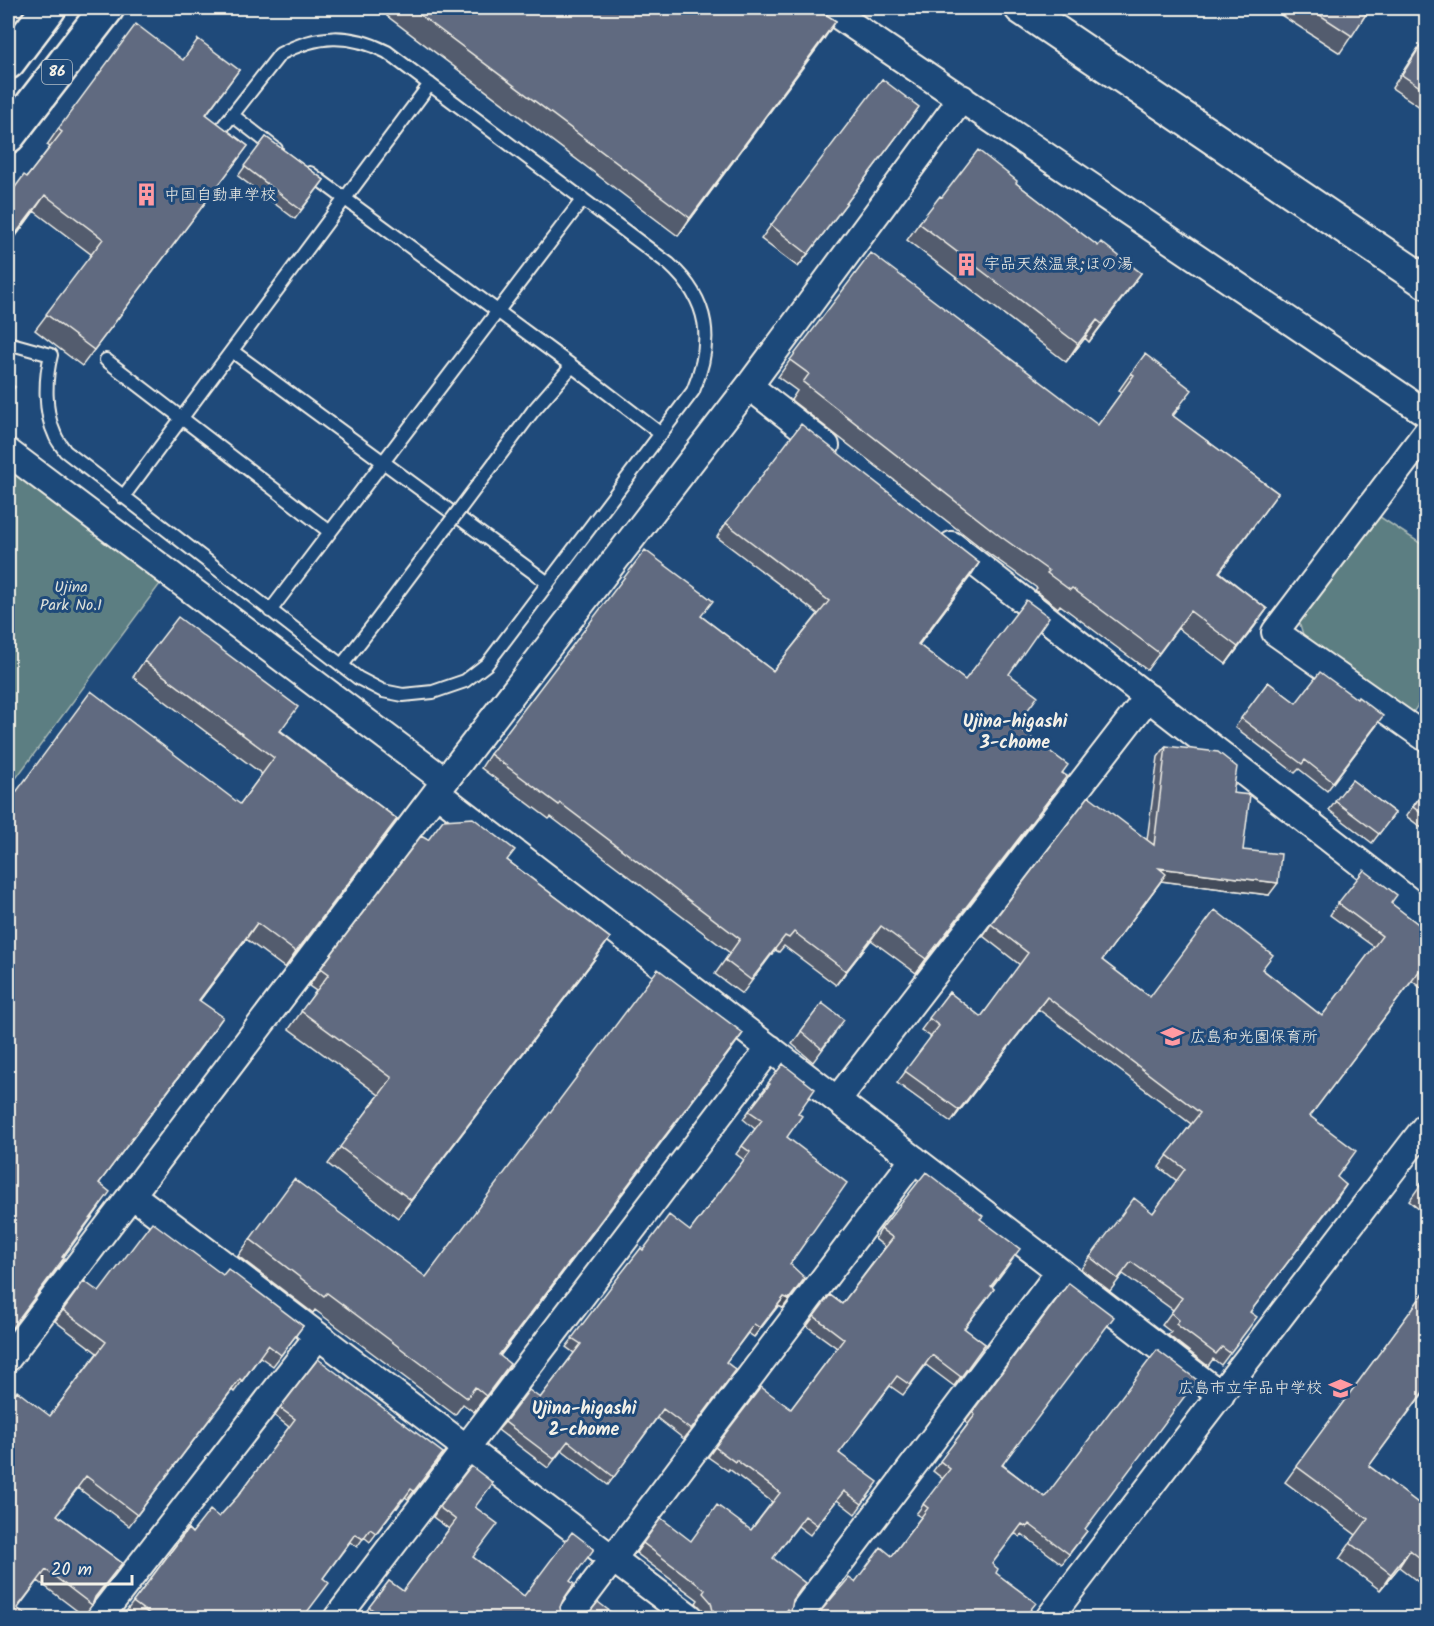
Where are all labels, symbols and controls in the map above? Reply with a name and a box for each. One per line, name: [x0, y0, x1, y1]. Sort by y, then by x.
road number: 86: [42, 60, 72, 84]
building icon: 中国自動車学校: [133, 182, 159, 208]
place label: 中国自動車学校: [164, 183, 276, 208]
building icon: 宇品天然温泉;ほの湯: [953, 251, 979, 277]
place label: 宇品天然温泉;ほの湯: [984, 252, 1133, 277]
park label: Ujina Park No.1: [40, 575, 102, 618]
district label: Ujina-higashi 3-chome: [963, 708, 1068, 758]
school or university icon: 広島和光園保育所: [1159, 1024, 1185, 1050]
place label: 広島和光園保育所: [1190, 1025, 1318, 1050]
school or university icon: 広島市立宇品中学校: [1327, 1375, 1353, 1401]
place label: 広島市立宇品中学校: [1178, 1376, 1322, 1401]
district label: Ujina-higashi 2-chome: [532, 1395, 637, 1445]
scale bar: [42, 1548, 132, 1586]
text: 20 m: [51, 1556, 92, 1585]

